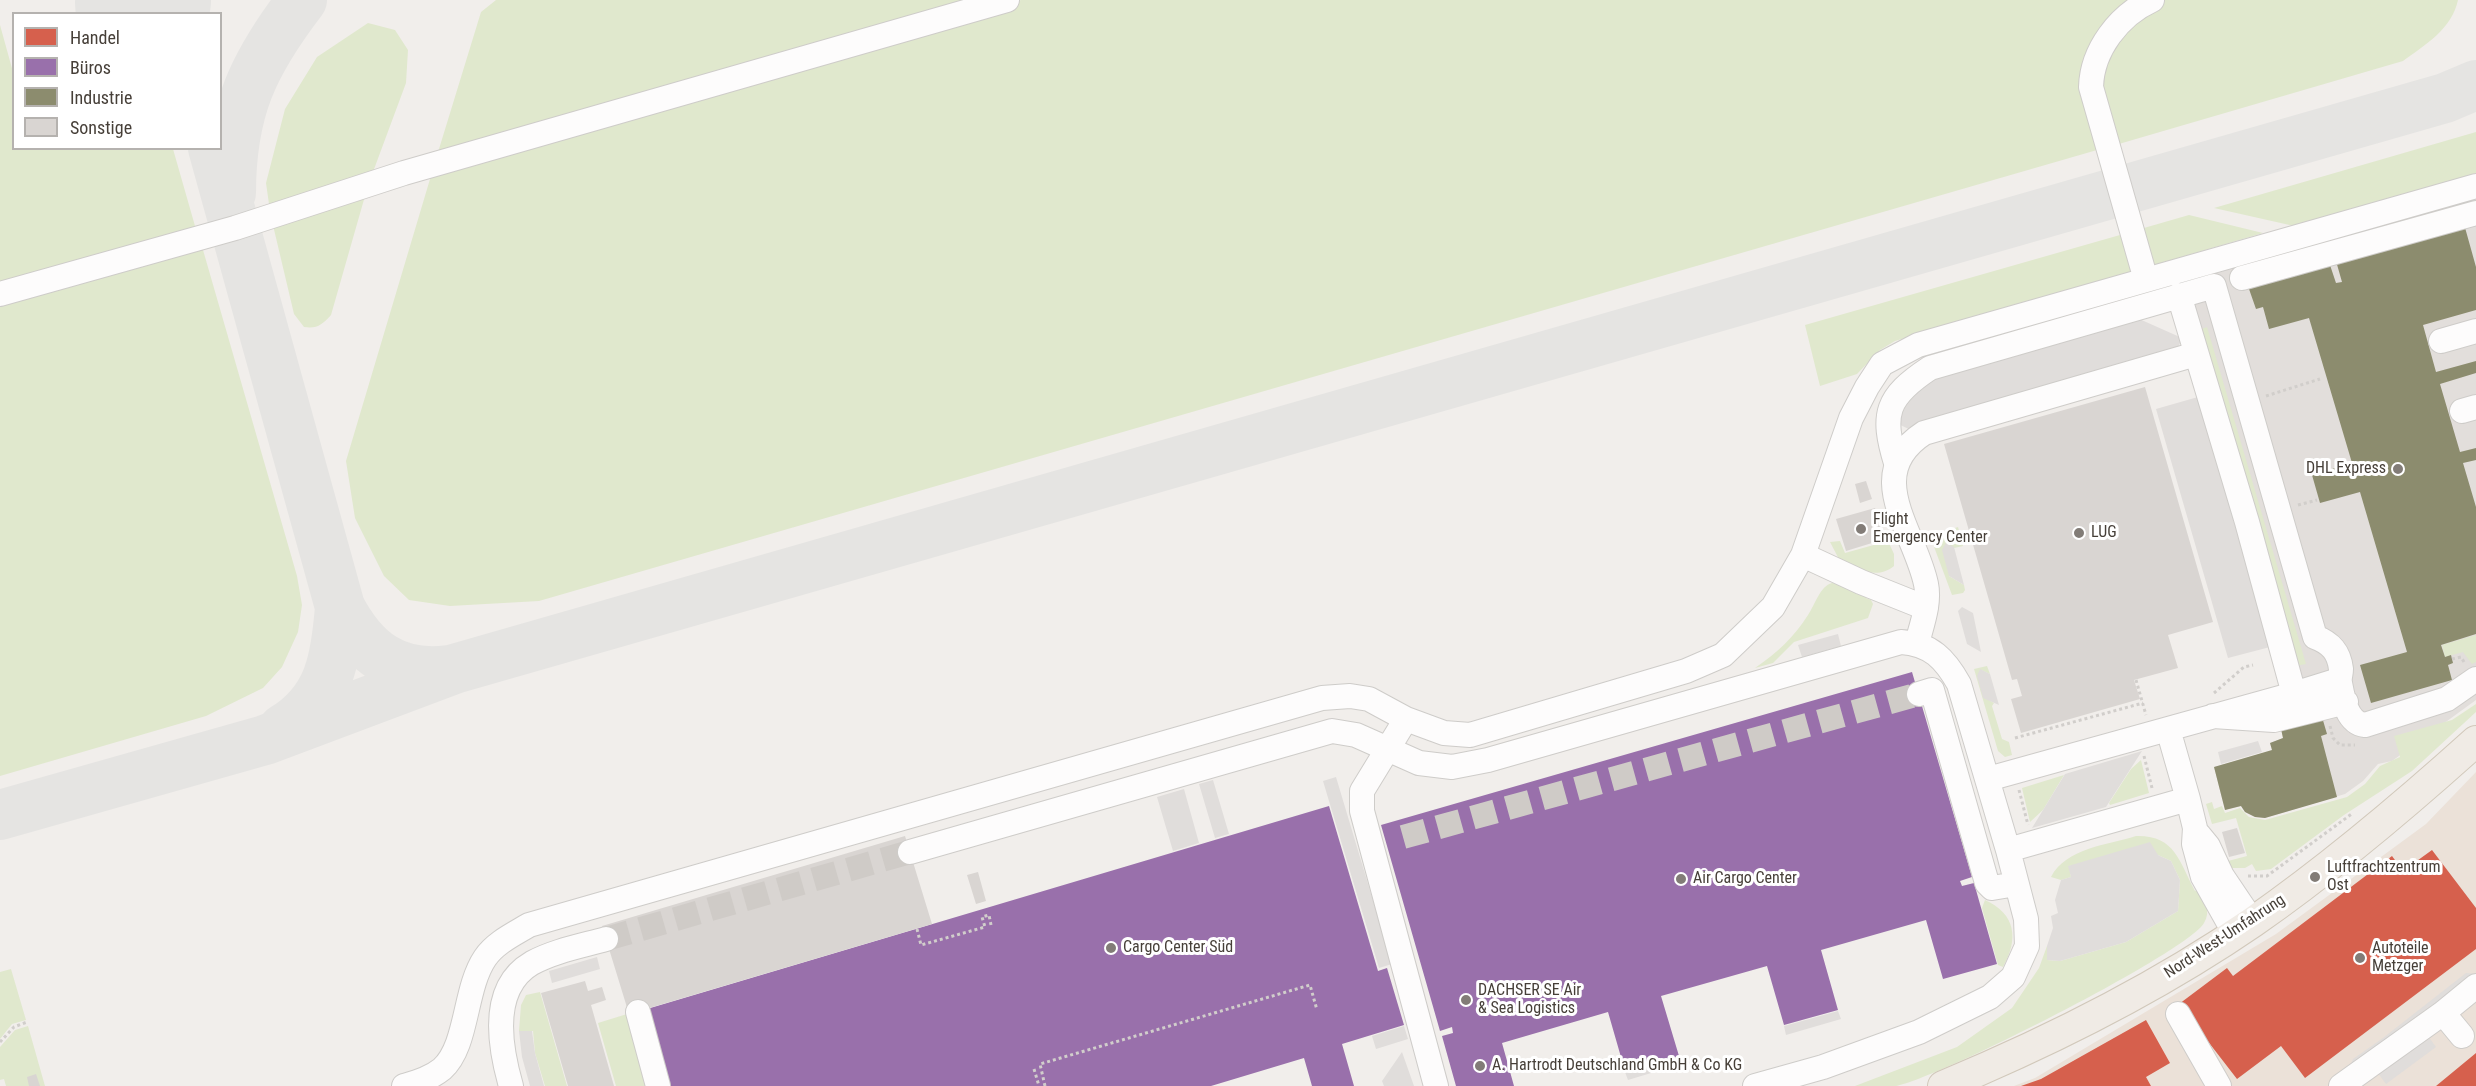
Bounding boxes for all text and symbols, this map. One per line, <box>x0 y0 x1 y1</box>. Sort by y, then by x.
legend <box>12 12 222 150</box>
text: Handel <box>70 27 120 48</box>
text: Büros <box>70 57 111 78</box>
text: Industrie <box>70 87 132 108</box>
text: Sonstige <box>70 117 132 138</box>
place label: DHL Express <box>2306 459 2386 479</box>
marker: DHL Express <box>2391 462 2405 476</box>
place label: Flight Emergency Center <box>1873 510 1988 548</box>
marker: Flight Emergency Center <box>1854 522 1868 536</box>
place label: LUG <box>2091 523 2117 543</box>
marker: LUG <box>2072 526 2086 540</box>
place label: Luftfrachtzentrum Ost <box>2327 858 2440 896</box>
place label: Air Cargo Center <box>1693 869 1797 889</box>
marker: Luftfrachtzentrum Ost <box>2308 870 2322 884</box>
marker: Air Cargo Center <box>1674 872 1688 886</box>
street label: Nord-West-Umfahrung <box>2161 891 2289 983</box>
place label: Cargo Center Süd <box>1123 938 1233 958</box>
place label: Autoteile Metzger <box>2372 939 2429 977</box>
marker: Cargo Center Süd <box>1104 941 1118 955</box>
marker: Autoteile Metzger <box>2353 951 2367 965</box>
place label: DACHSER SE Air & Sea Logistics <box>1478 981 1581 1019</box>
marker: DACHSER SE Air & Sea Logistics <box>1459 993 1473 1007</box>
place label: A. Hartrodt Deutschland GmbH & Co KG <box>1492 1056 1742 1076</box>
marker: A. Hartrodt Deutschland GmbH & Co KG <box>1473 1059 1487 1073</box>

